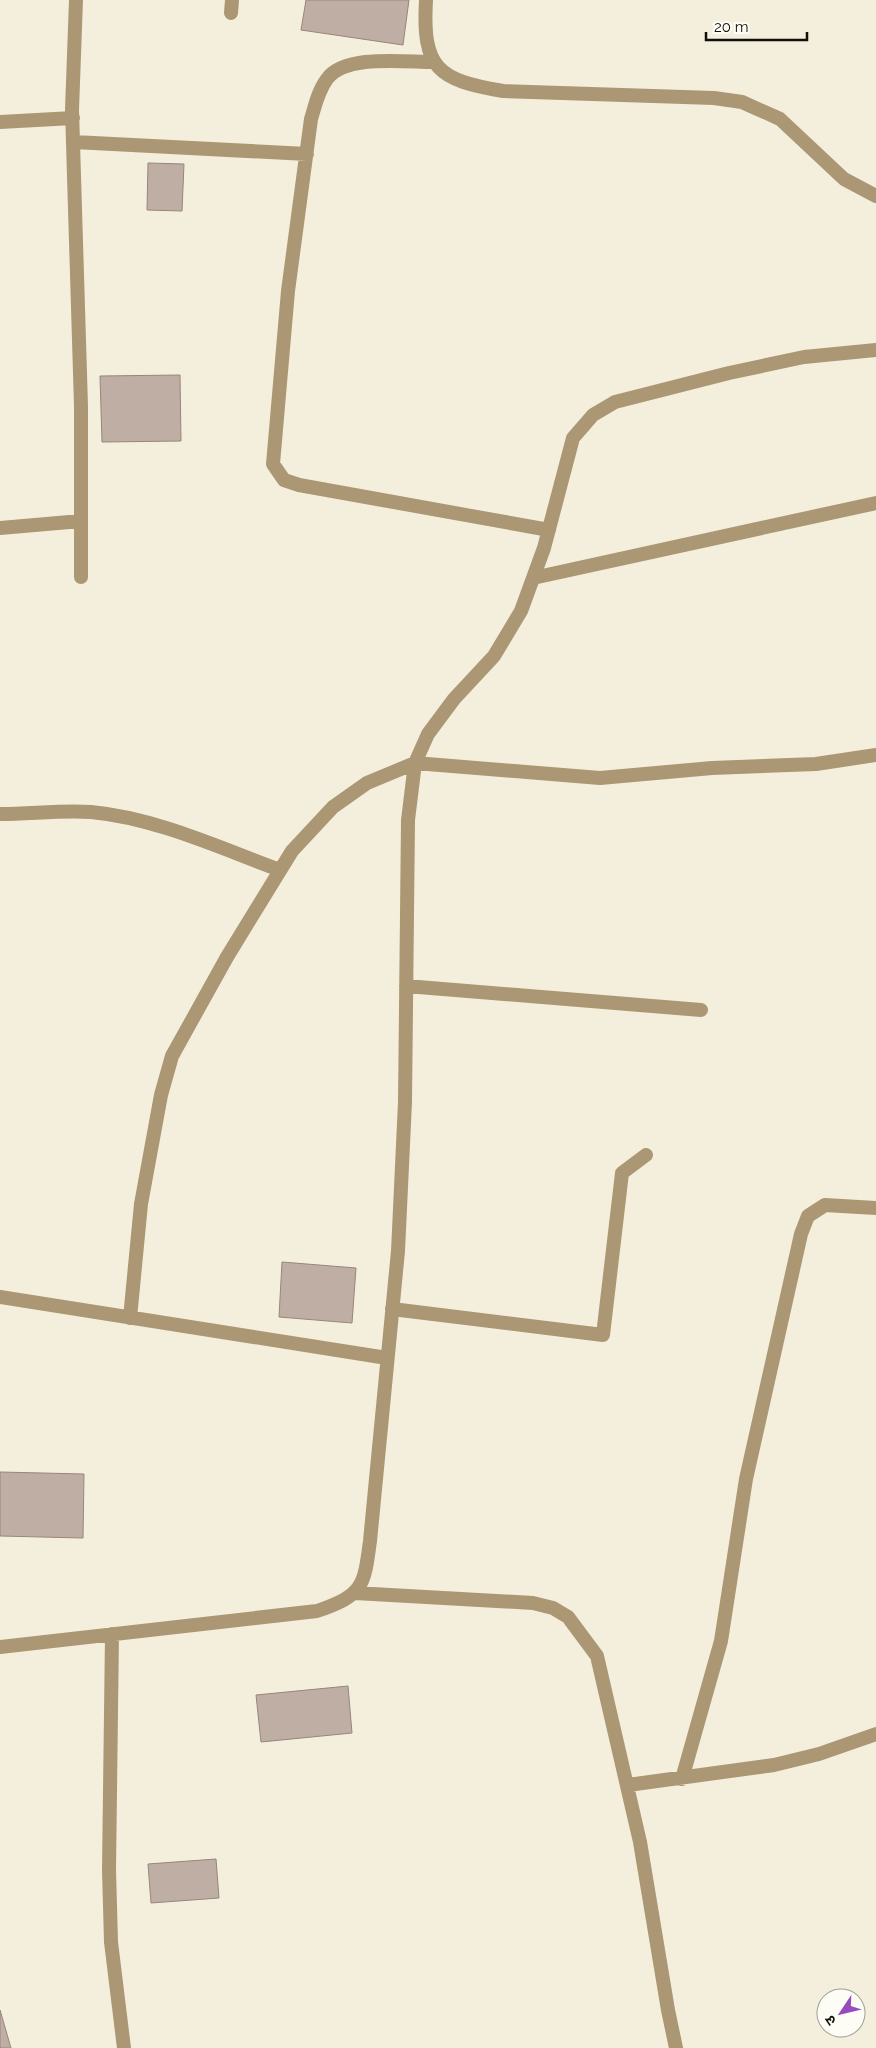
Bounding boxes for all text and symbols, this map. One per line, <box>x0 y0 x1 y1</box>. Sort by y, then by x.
scale bar <box>706 10 807 42</box>
text: 20 m <box>714 18 749 36</box>
north arrow <box>816 1988 866 2038</box>
text: उ <box>821 2012 839 2028</box>

